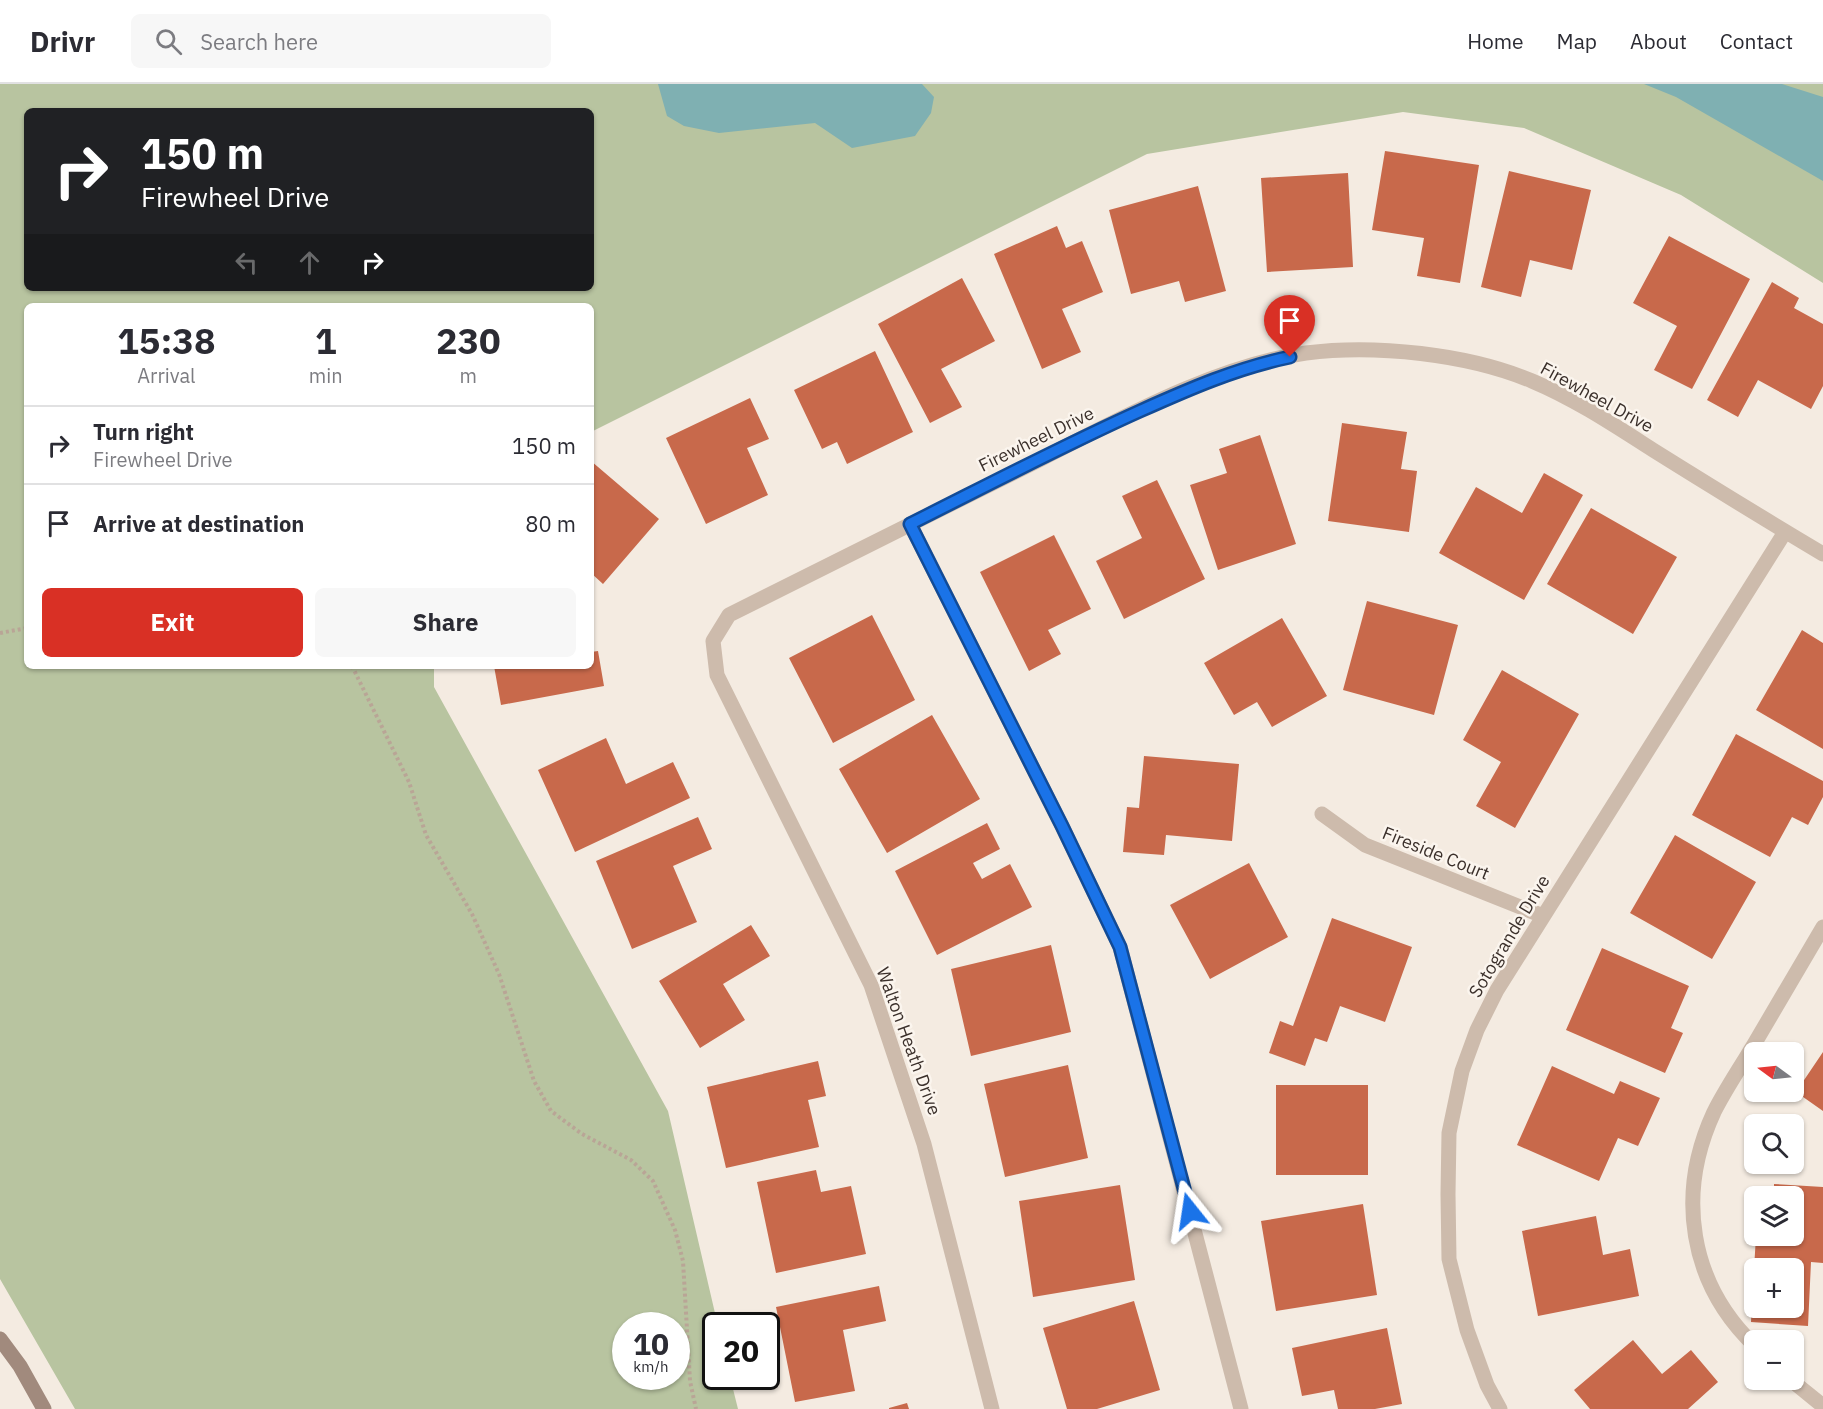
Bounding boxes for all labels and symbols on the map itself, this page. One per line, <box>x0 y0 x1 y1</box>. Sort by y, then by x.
pin <box>1264 295 1315 357</box>
street label: Firewheel Drive <box>1536 356 1658 438</box>
street label: Firewheel Drive <box>975 401 1098 477</box>
street label: Fireside Court <box>1379 821 1493 885</box>
street label: Sotogrande Drive <box>1463 870 1555 1002</box>
street label: Walton Heath Drive <box>872 964 946 1118</box>
north arrow <box>1744 1042 1804 1102</box>
position arrow <box>1158 1179 1222 1243</box>
speed limit sign: 20 <box>702 1312 780 1390</box>

